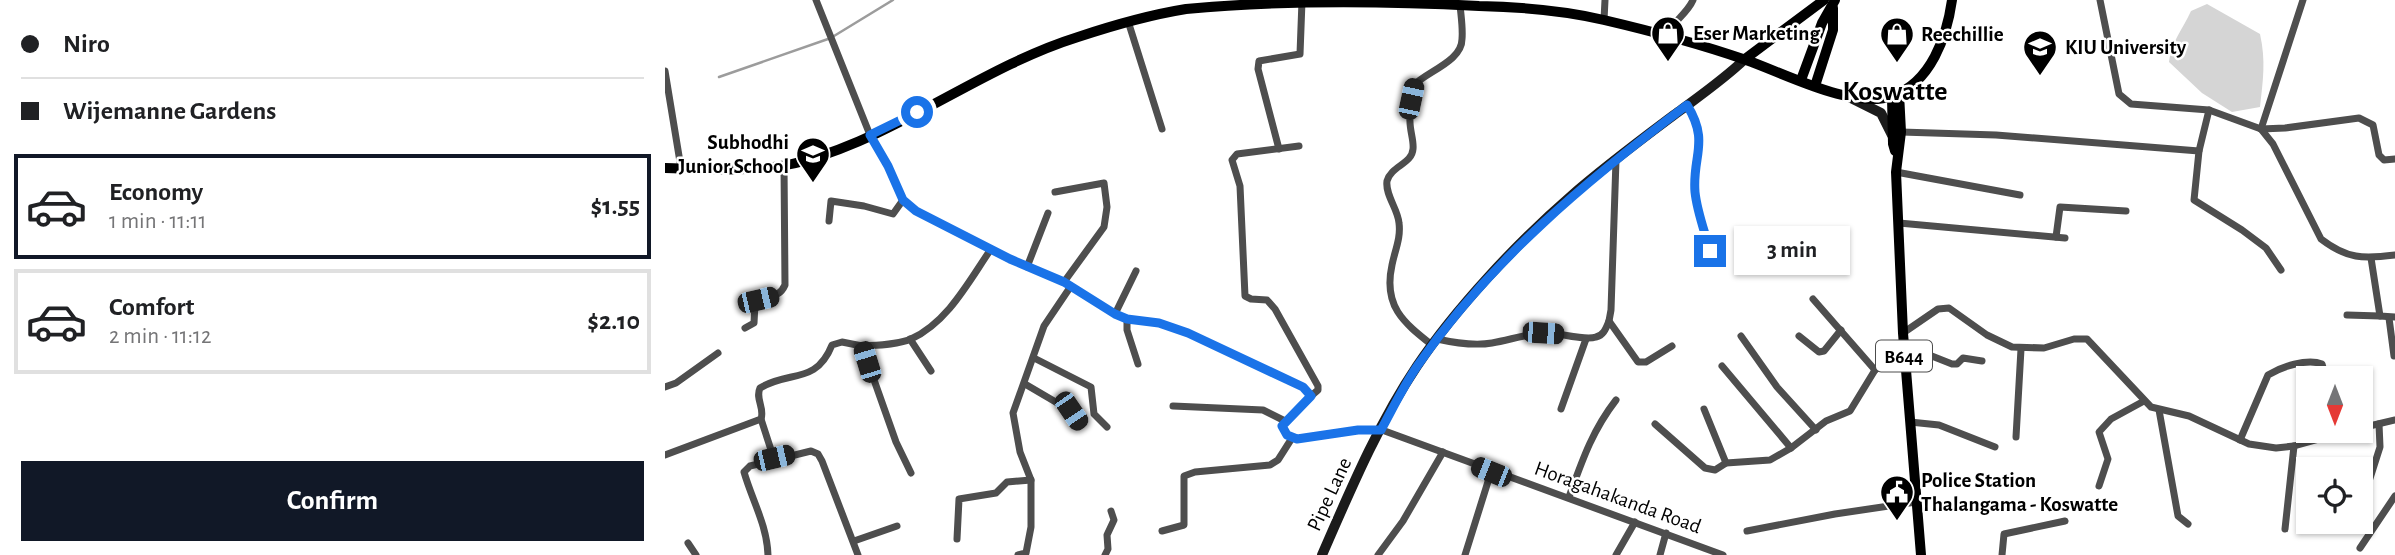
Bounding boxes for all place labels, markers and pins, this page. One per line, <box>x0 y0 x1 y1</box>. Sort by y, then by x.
shop icon: Eser Marketing <box>1649 14 1687 63</box>
shop icon: Reechillie <box>1878 15 1916 64</box>
place label: Eser Marketing <box>1693 23 1820 44</box>
place label: Reechillie <box>1921 24 2004 45</box>
school or university icon: KIU University <box>2021 28 2059 77</box>
place label: KIU University <box>2065 37 2187 58</box>
place label: Subhodhi Junior School <box>678 132 789 177</box>
school or university icon: Subhodhi Junior School <box>794 135 832 184</box>
place label: Police Station Thalangama - Koswatte <box>1921 470 2118 515</box>
public building icon: Police Station Thalangama - Koswatte <box>1878 473 1916 522</box>

